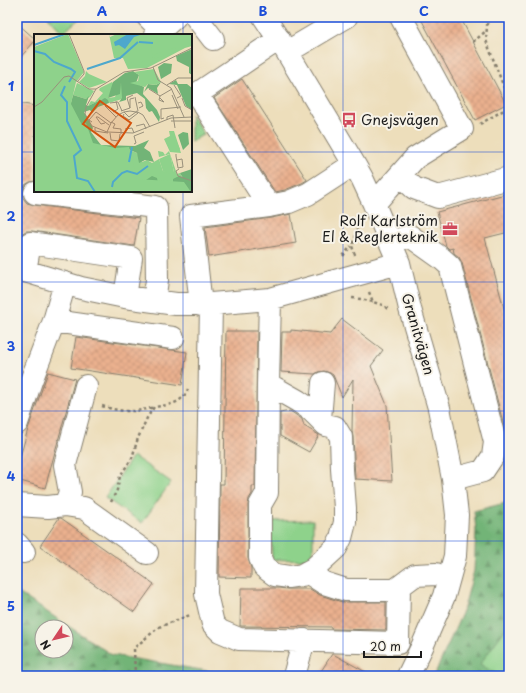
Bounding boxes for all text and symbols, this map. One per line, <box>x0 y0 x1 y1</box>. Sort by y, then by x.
text: A <box>97 1 107 20</box>
text: B <box>259 1 268 20</box>
text: C <box>419 1 429 20</box>
inset map <box>34 34 192 192</box>
text: 1 <box>8 76 14 95</box>
place label: Gnejsvägen <box>361 109 439 130</box>
bus stop icon: Gnejsvägen <box>340 111 358 129</box>
text: 2 <box>6 206 16 225</box>
place label: Rolf Karlström El & Reglerteknik <box>322 210 438 247</box>
office icon: Rolf Karlström El & Reglerteknik <box>441 220 459 238</box>
street label: Granitvägen <box>397 291 440 377</box>
text: 3 <box>7 336 16 355</box>
text: 4 <box>7 466 16 485</box>
text: 5 <box>7 596 15 615</box>
north arrow <box>34 619 74 659</box>
scale bar <box>364 633 421 659</box>
text: N <box>36 636 55 653</box>
text: 20 m <box>370 637 401 655</box>

